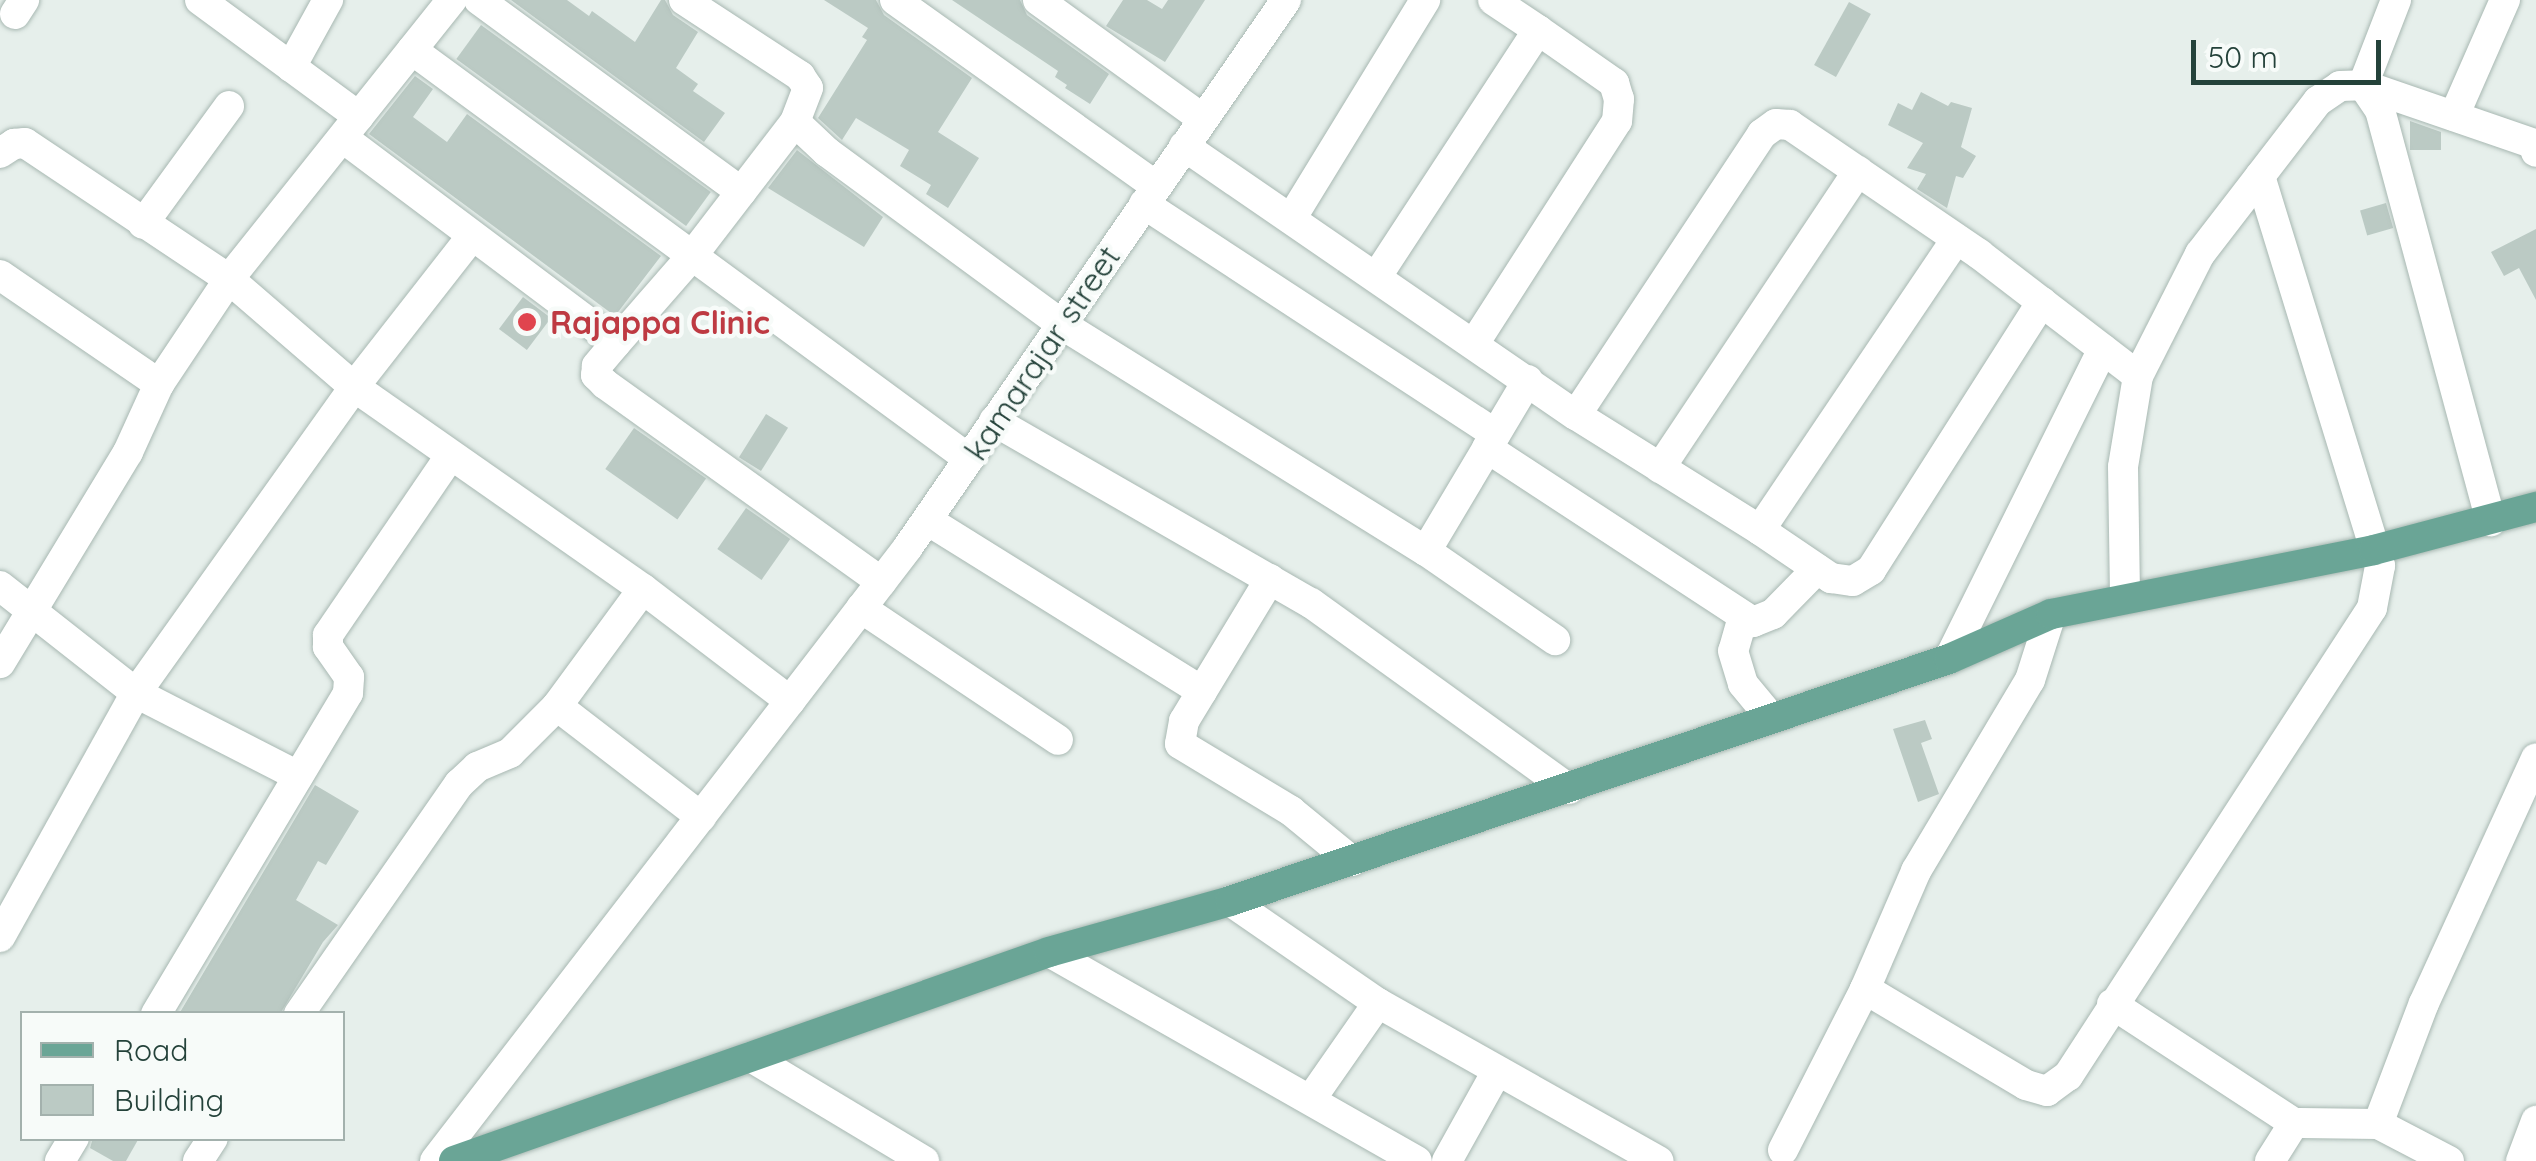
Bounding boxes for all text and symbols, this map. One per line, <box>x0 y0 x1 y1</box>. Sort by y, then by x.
scale bar <box>2196 20 2386 82</box>
text: 50 m <box>2208 38 2278 76</box>
street label: kamarajar street <box>956 239 1128 467</box>
place label: Rajappa Clinic <box>550 303 770 341</box>
marker: Rajappa Clinic <box>514 309 540 335</box>
legend <box>20 1011 345 1141</box>
text: Road <box>114 1031 188 1069</box>
text: Building <box>114 1081 224 1119</box>

